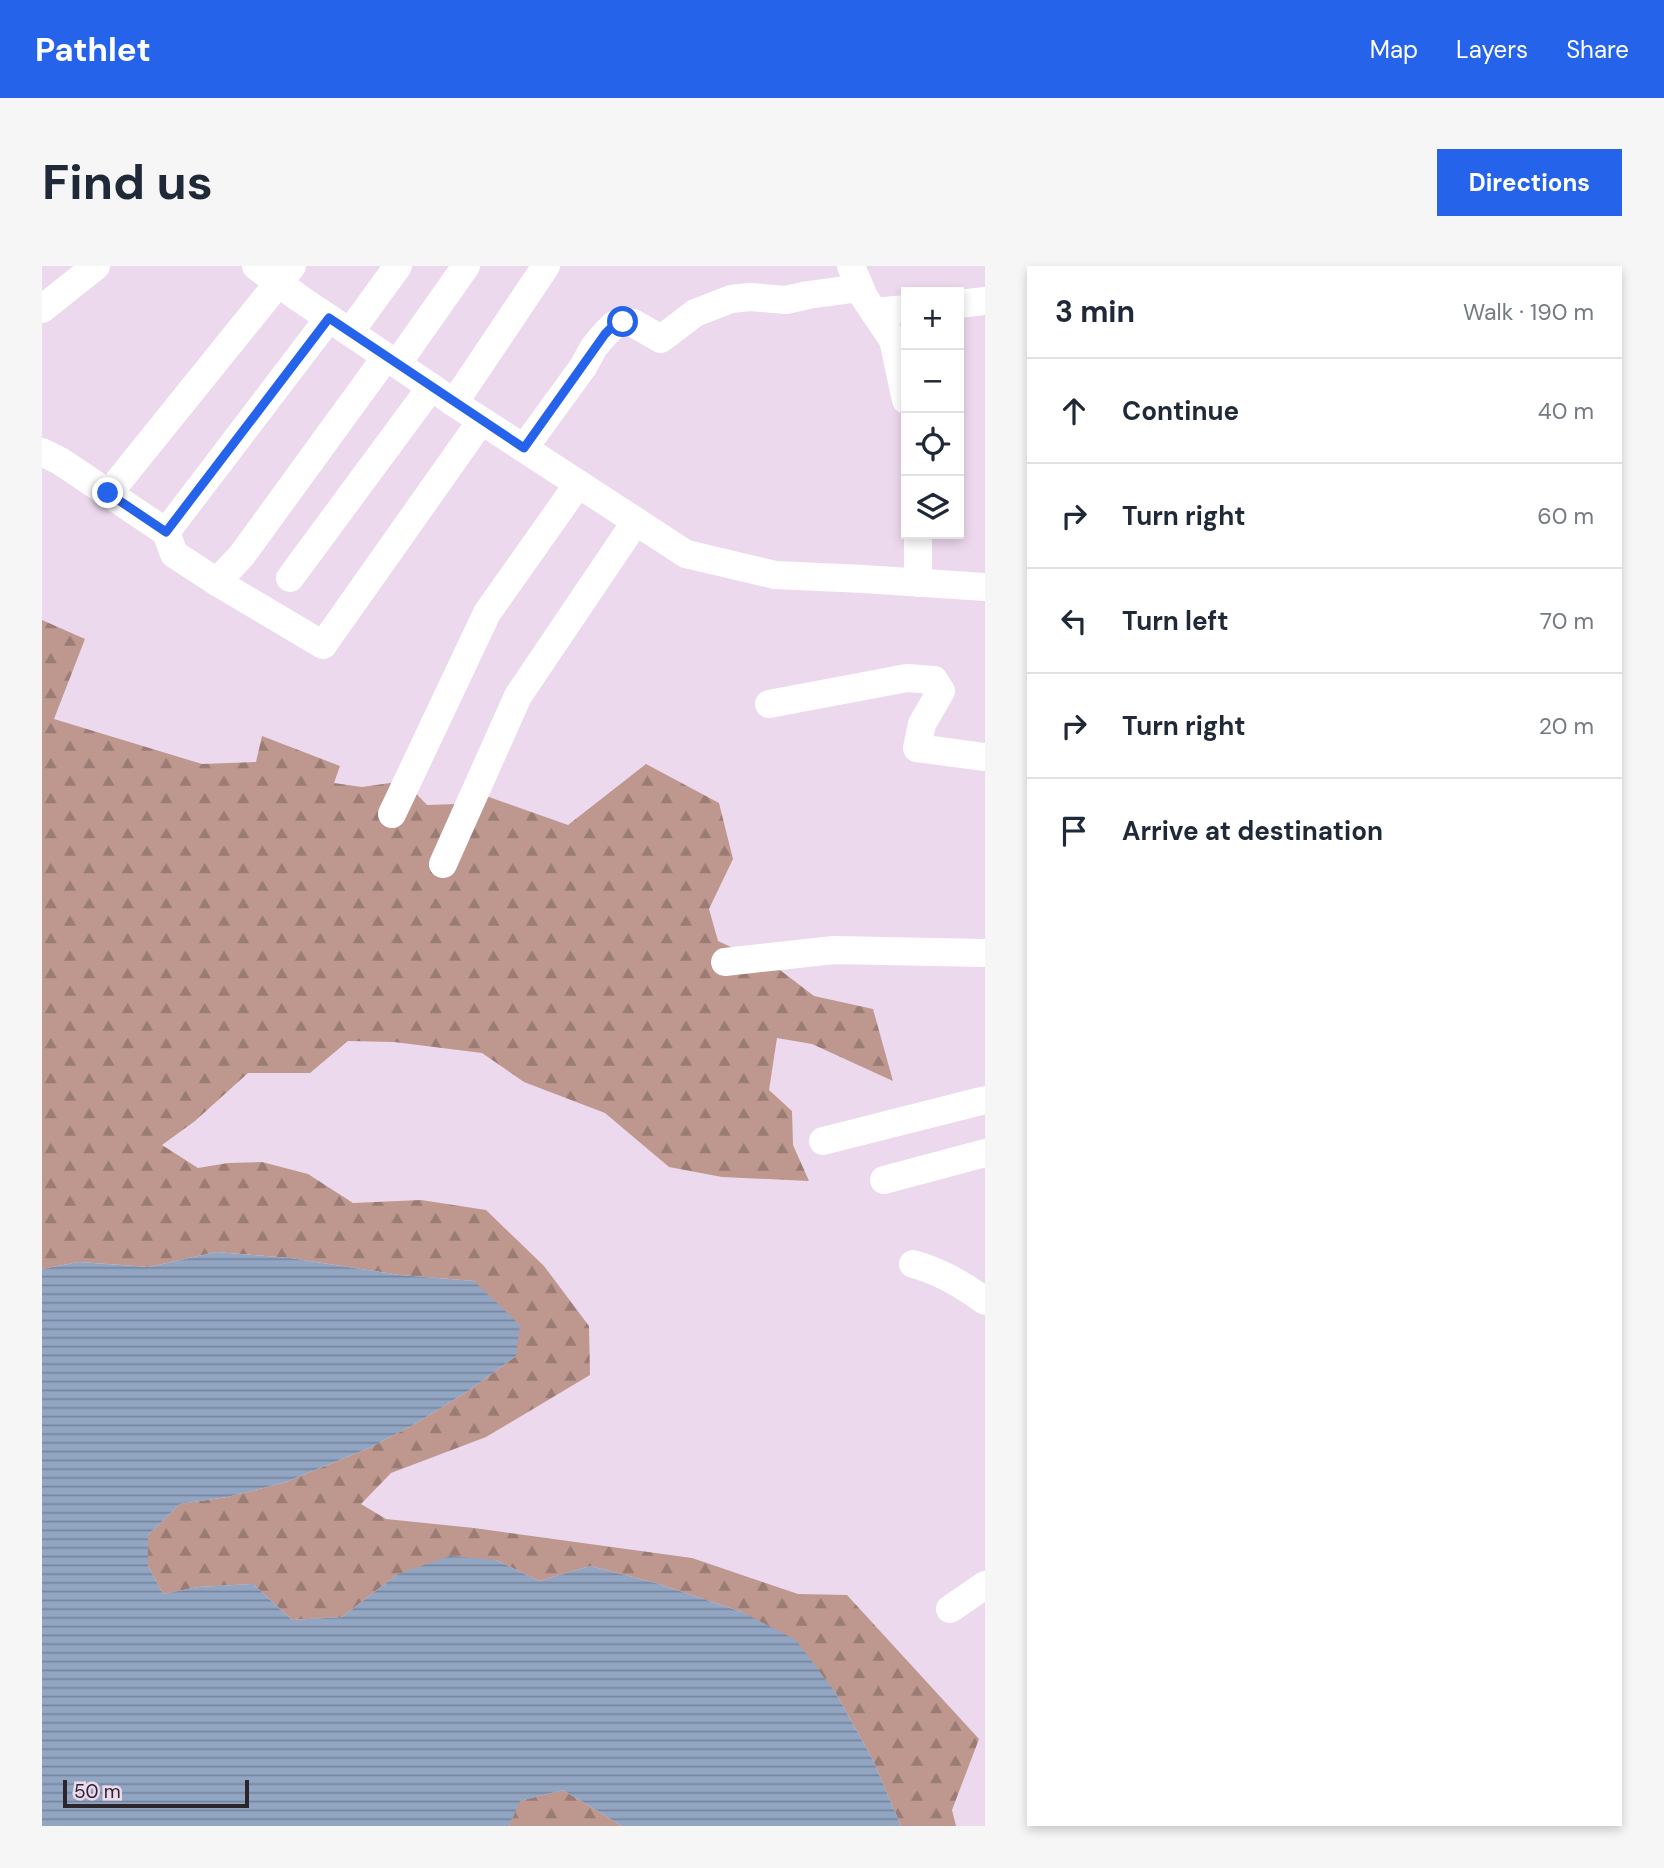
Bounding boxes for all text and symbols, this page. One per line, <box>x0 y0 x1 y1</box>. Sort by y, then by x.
text: Pathlet <box>35 28 151 71</box>
text: Map <box>1370 34 1418 65</box>
text: Layers <box>1456 34 1528 65</box>
text: Share <box>1566 34 1629 65</box>
button: Directions <box>1437 149 1622 216</box>
text: Find us <box>42 150 213 214</box>
map controls <box>901 287 964 539</box>
button: + <box>901 287 964 350</box>
text: 3 min <box>1055 292 1135 331</box>
text: Walk · 190 m <box>1463 297 1594 327</box>
route start <box>607 306 638 337</box>
button: − <box>901 350 964 413</box>
icon: ahead <box>1055 392 1093 430</box>
text: Continue <box>1122 394 1239 428</box>
text: 40 m <box>1538 396 1594 426</box>
button: locate <box>901 413 964 476</box>
button: layers <box>901 476 964 539</box>
route end <box>92 477 123 508</box>
icon: right <box>1055 497 1093 535</box>
text: Turn right <box>1122 499 1246 533</box>
text: 60 m <box>1537 501 1594 531</box>
icon: left <box>1055 602 1093 640</box>
text: Turn left <box>1122 604 1229 638</box>
text: 70 m <box>1540 606 1594 636</box>
icon: right <box>1055 707 1093 745</box>
text: Turn right <box>1122 709 1246 743</box>
text: 20 m <box>1539 711 1594 741</box>
icon: arrive <box>1055 812 1093 850</box>
text: Arrive at destination <box>1122 814 1383 848</box>
scale bar <box>63 1777 248 1809</box>
text: 50 m <box>74 1779 121 1804</box>

